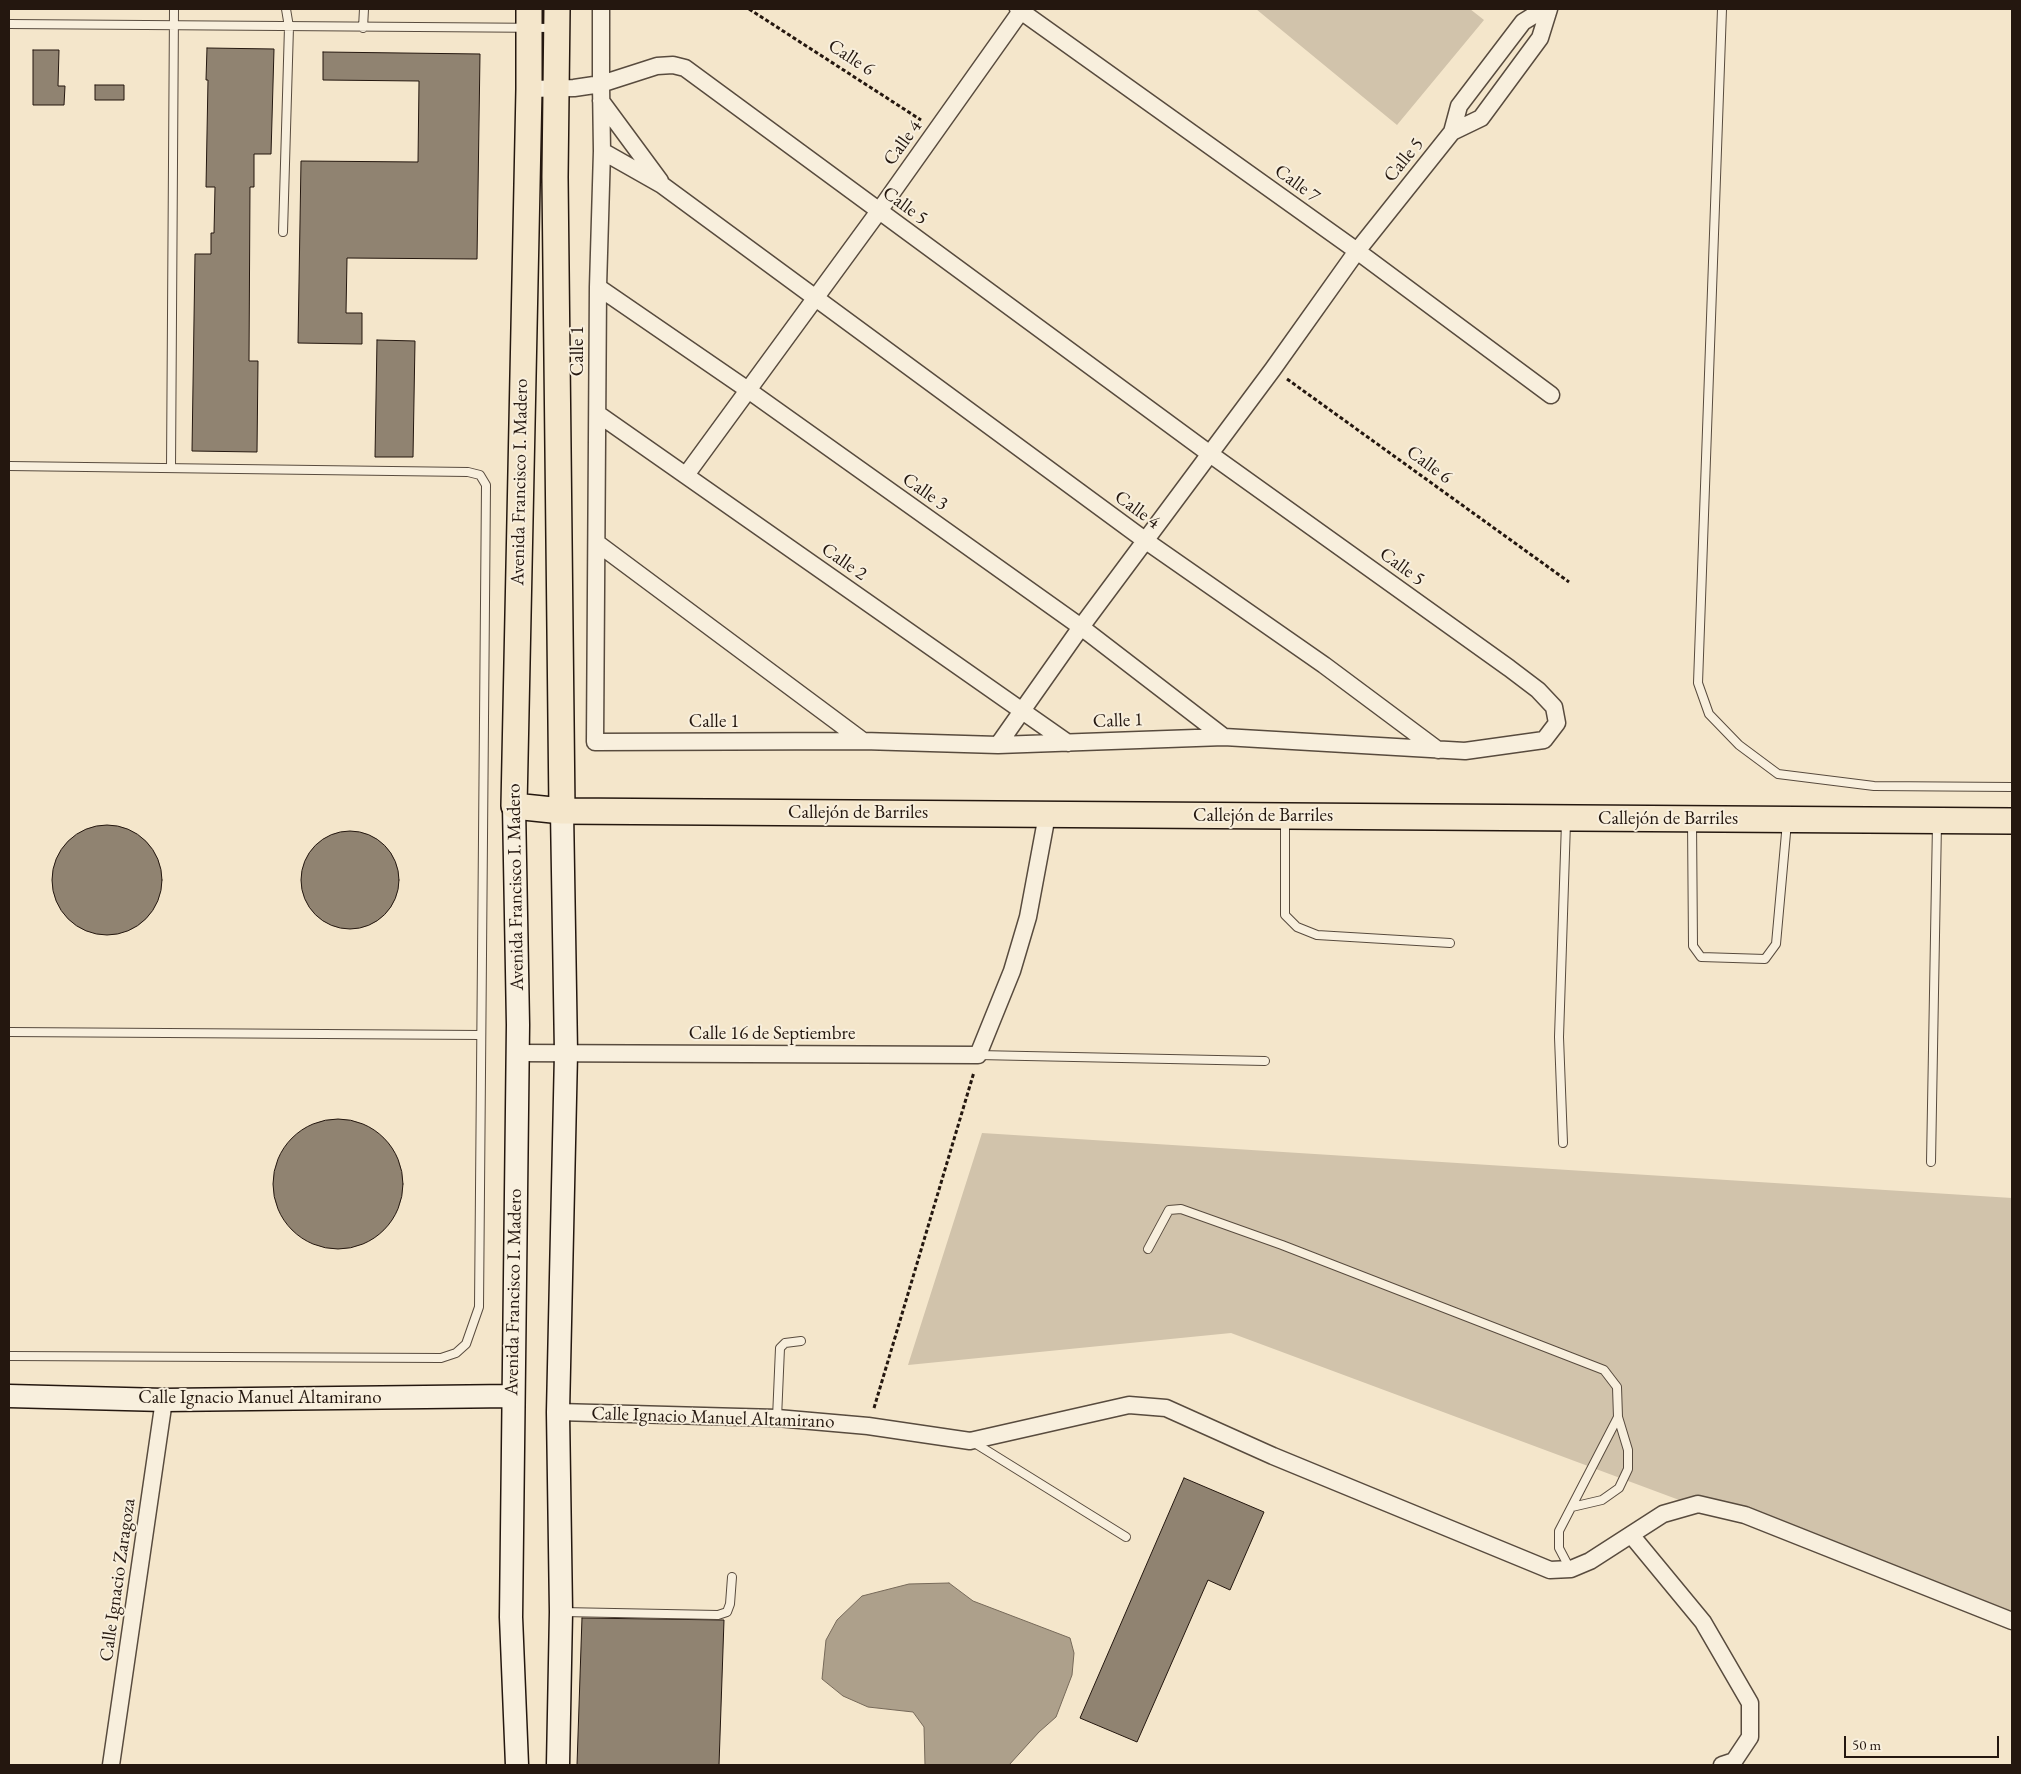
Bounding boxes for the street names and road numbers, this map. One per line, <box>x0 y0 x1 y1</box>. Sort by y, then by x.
street label: Calle 6 <box>824 35 878 81</box>
street label: Calle 4 <box>879 116 927 170</box>
street label: Calle 5 <box>1379 133 1429 187</box>
street label: Calle 7 <box>1270 160 1324 208</box>
street label: Calle 5 <box>878 182 932 230</box>
street label: Calle 1 <box>567 326 589 376</box>
street label: Avenida Francisco I. Madero <box>507 378 533 586</box>
street label: Calle 6 <box>1402 441 1456 489</box>
street label: Calle 3 <box>898 468 952 516</box>
street label: Calle 4 <box>1110 486 1164 534</box>
street label: Calle 2 <box>817 538 871 586</box>
street label: Calle 5 <box>1375 543 1429 591</box>
street label: Calle 1 <box>1092 709 1144 733</box>
street label: Calle 1 <box>689 711 739 733</box>
street label: Avenida Francisco I. Madero <box>503 783 529 991</box>
street label: Callejón de Barriles <box>788 802 928 824</box>
street label: Callejón de Barriles <box>1193 805 1333 827</box>
street label: Callejón de Barriles <box>1598 808 1738 830</box>
street label: Calle 16 de Septiembre <box>689 1023 855 1045</box>
street label: Avenida Francisco I. Madero <box>501 1188 527 1396</box>
street label: Calle Ignacio Manuel Altamirano <box>138 1387 382 1409</box>
street label: Calle Ignacio Manuel Altamirano <box>591 1402 835 1434</box>
street label: Calle Ignacio Zaragoza <box>95 1497 141 1663</box>

